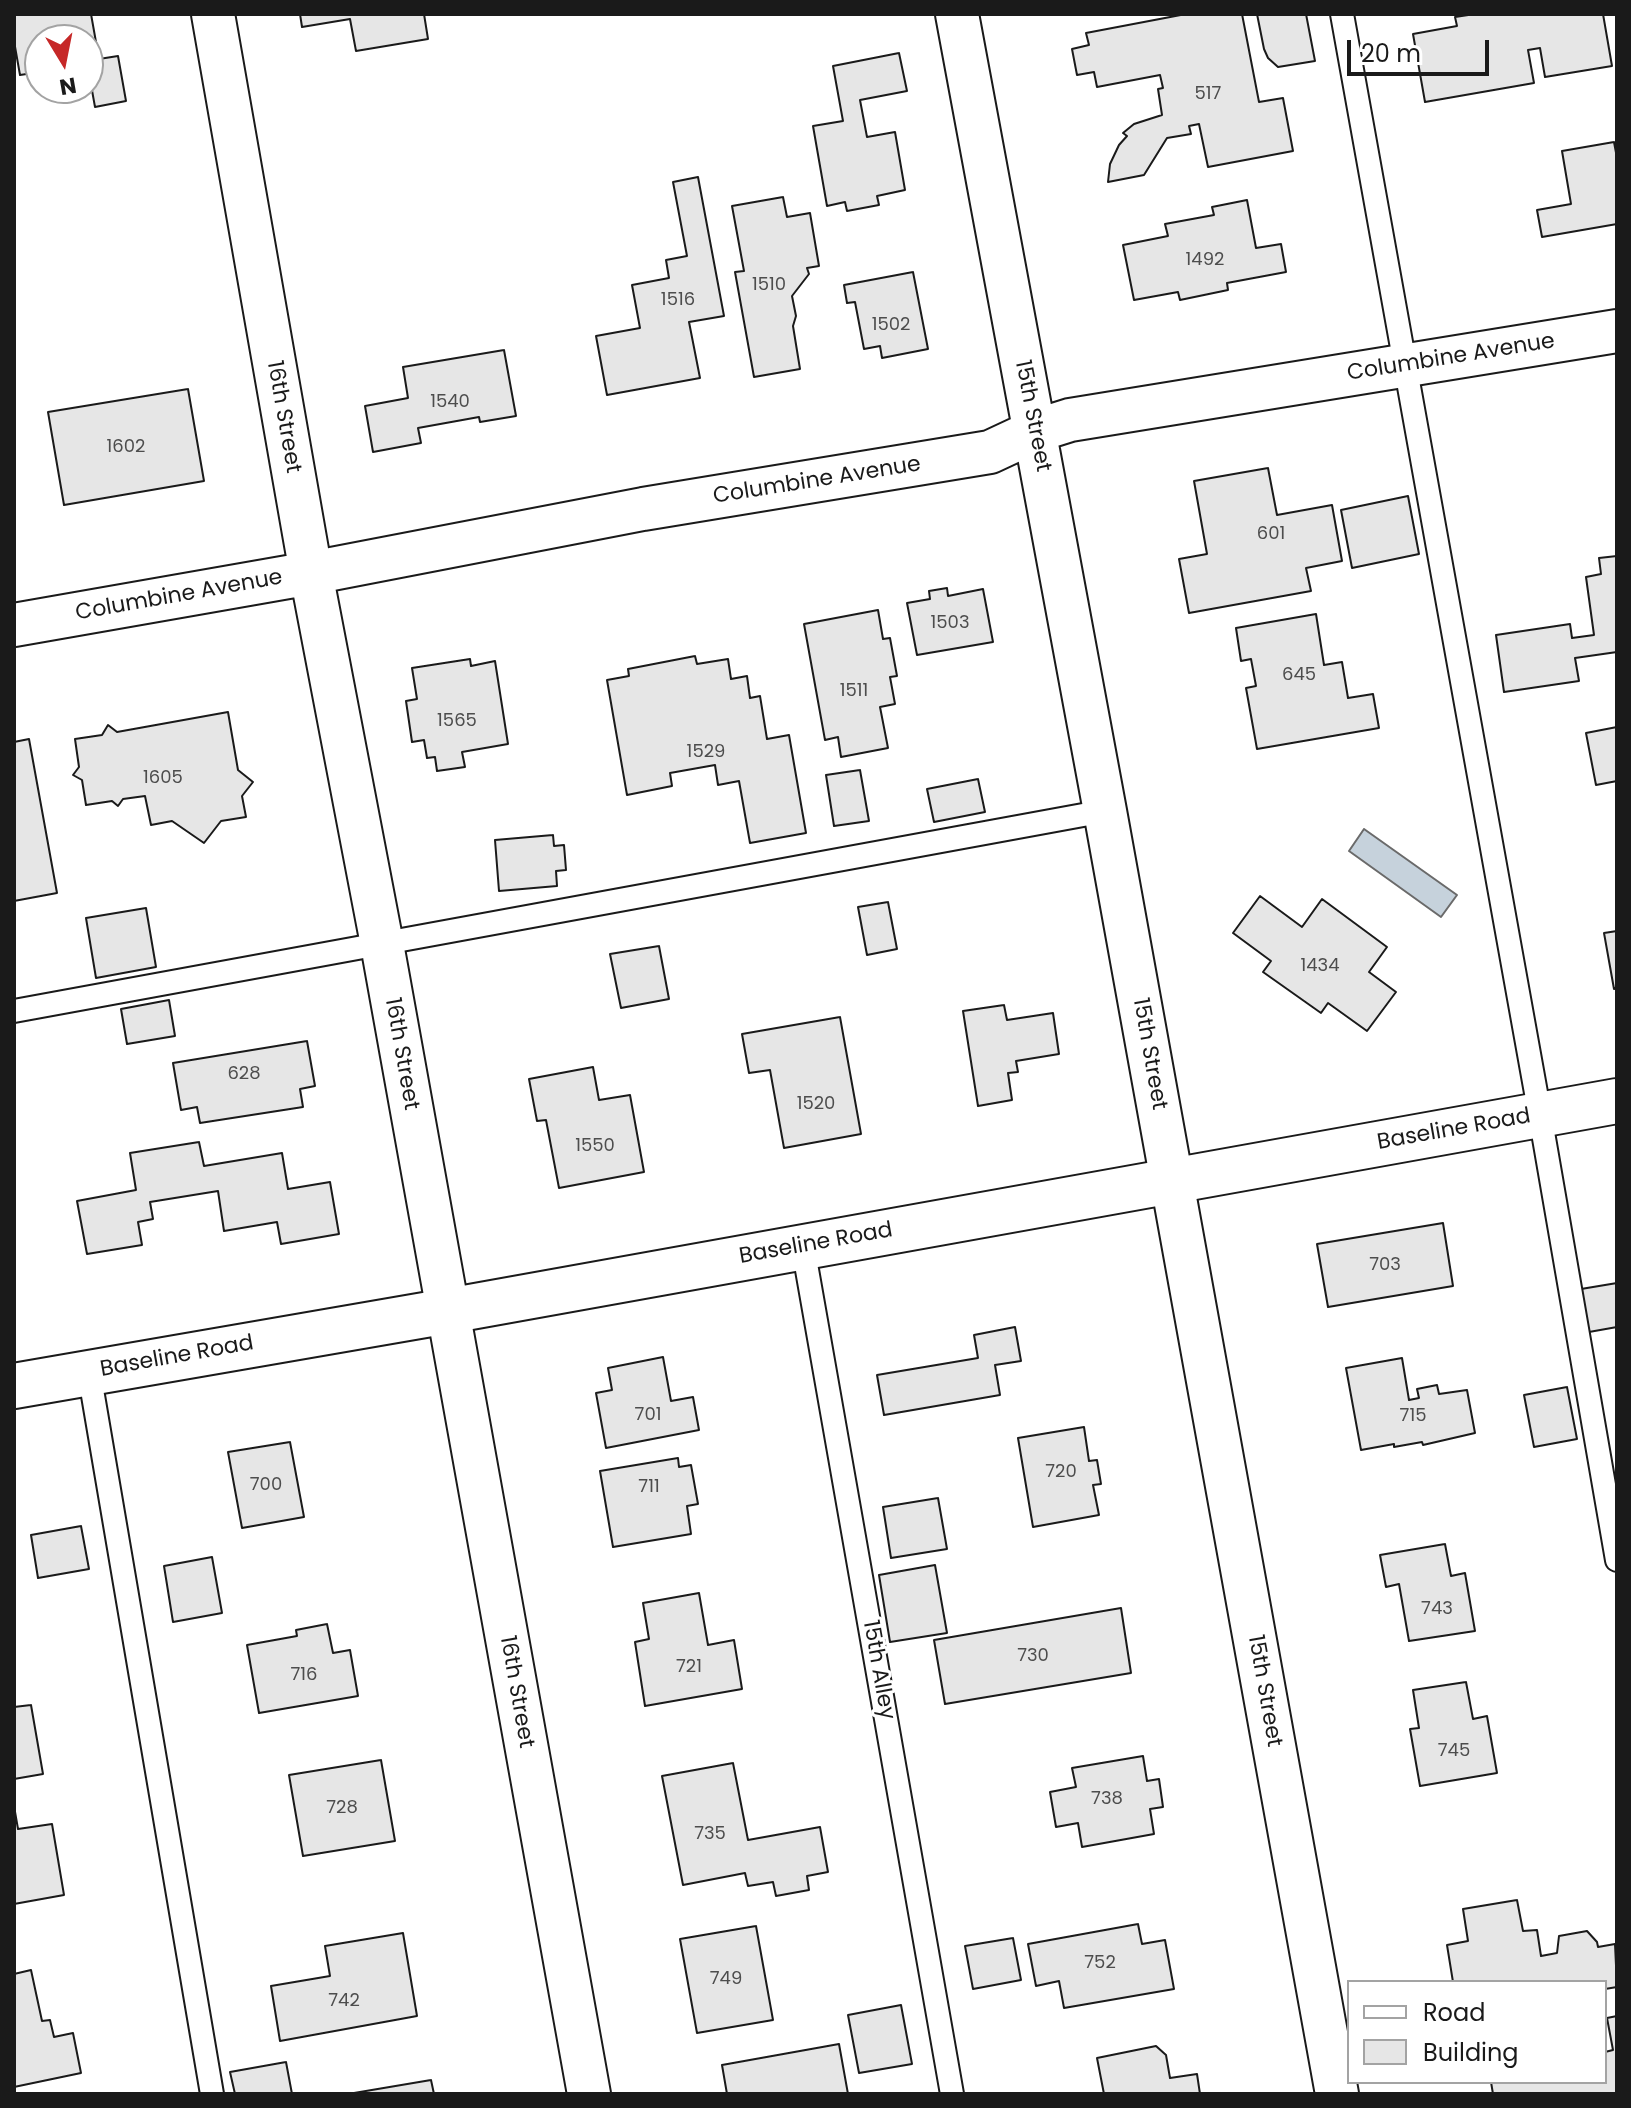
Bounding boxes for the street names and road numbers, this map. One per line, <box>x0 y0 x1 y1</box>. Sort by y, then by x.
street label: Columbine Avenue <box>1345 329 1557 387</box>
street label: 15th Street <box>1008 358 1056 474</box>
street label: 16th Street <box>260 359 306 475</box>
street label: Columbine Avenue <box>711 452 923 510</box>
street label: Columbine Avenue <box>73 565 285 627</box>
street label: 16th Street <box>378 996 424 1112</box>
street label: 15th Street <box>1126 996 1172 1112</box>
street label: Baseline Road <box>1375 1104 1533 1156</box>
street label: Baseline Road <box>737 1218 895 1270</box>
street label: Baseline Road <box>98 1331 256 1383</box>
street label: 15th Alley <box>856 1618 900 1722</box>
street label: 15th Street <box>1241 1633 1287 1749</box>
street label: 16th Street <box>493 1634 539 1750</box>

